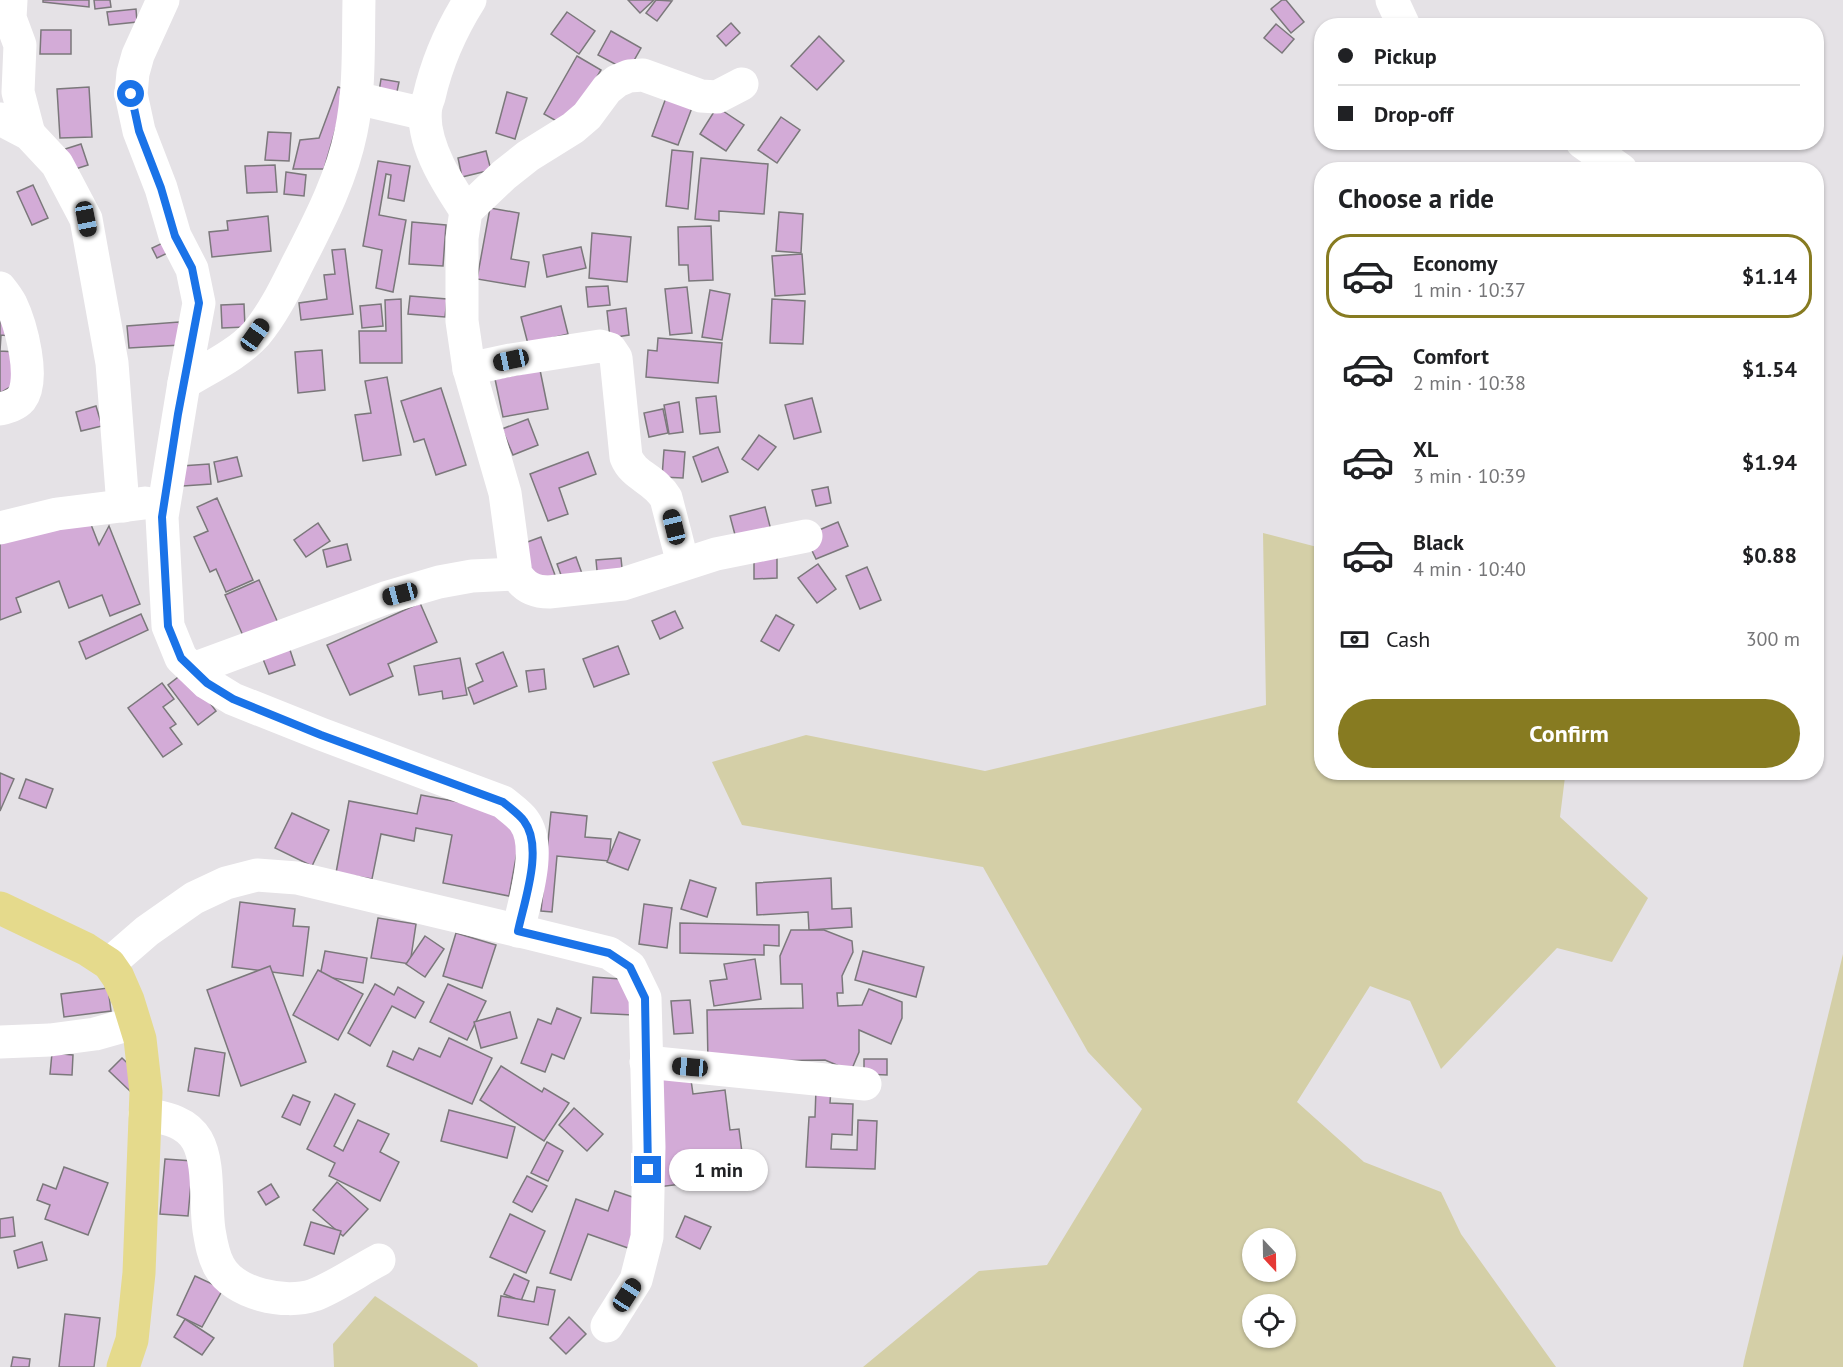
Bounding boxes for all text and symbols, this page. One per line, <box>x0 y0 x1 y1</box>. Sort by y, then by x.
text: Pickup <box>1374 42 1437 70</box>
route start <box>117 80 144 107</box>
text: Drop-off <box>1374 100 1453 128</box>
text: Choose a ride <box>1338 181 1494 215</box>
car <box>74 200 98 238</box>
icon: car <box>1341 249 1395 303</box>
text: Economy <box>1413 249 1497 277</box>
text: $1.14 <box>1742 262 1797 290</box>
text: 1 min · 10:37 <box>1413 277 1526 303</box>
car <box>237 315 273 355</box>
icon: car <box>1341 342 1395 396</box>
text: Comfort <box>1413 342 1489 370</box>
car <box>492 347 530 373</box>
text: $1.54 <box>1742 355 1797 383</box>
text: 2 min · 10:38 <box>1413 370 1526 396</box>
icon: car <box>1341 435 1395 489</box>
text: XL <box>1413 435 1438 463</box>
text: $1.94 <box>1742 448 1797 476</box>
text: 3 min · 10:39 <box>1413 463 1526 489</box>
car <box>661 507 687 547</box>
icon: car <box>1341 528 1395 582</box>
text: Black <box>1413 528 1464 556</box>
text: $0.88 <box>1742 541 1797 569</box>
text: 4 min · 10:40 <box>1413 556 1526 582</box>
car <box>380 581 420 607</box>
icon: cash <box>1338 623 1371 656</box>
text: Cash <box>1386 625 1430 653</box>
text: 300 m <box>1746 626 1800 652</box>
button: Confirm <box>1338 699 1800 768</box>
car <box>671 1056 709 1078</box>
callout: 1 min <box>669 1149 768 1191</box>
route end <box>634 1156 661 1183</box>
text: 1 min <box>694 1157 743 1183</box>
north arrow <box>1242 1228 1296 1282</box>
map controls <box>1242 1228 1296 1348</box>
car <box>610 1275 644 1315</box>
button: locate <box>1242 1294 1296 1348</box>

